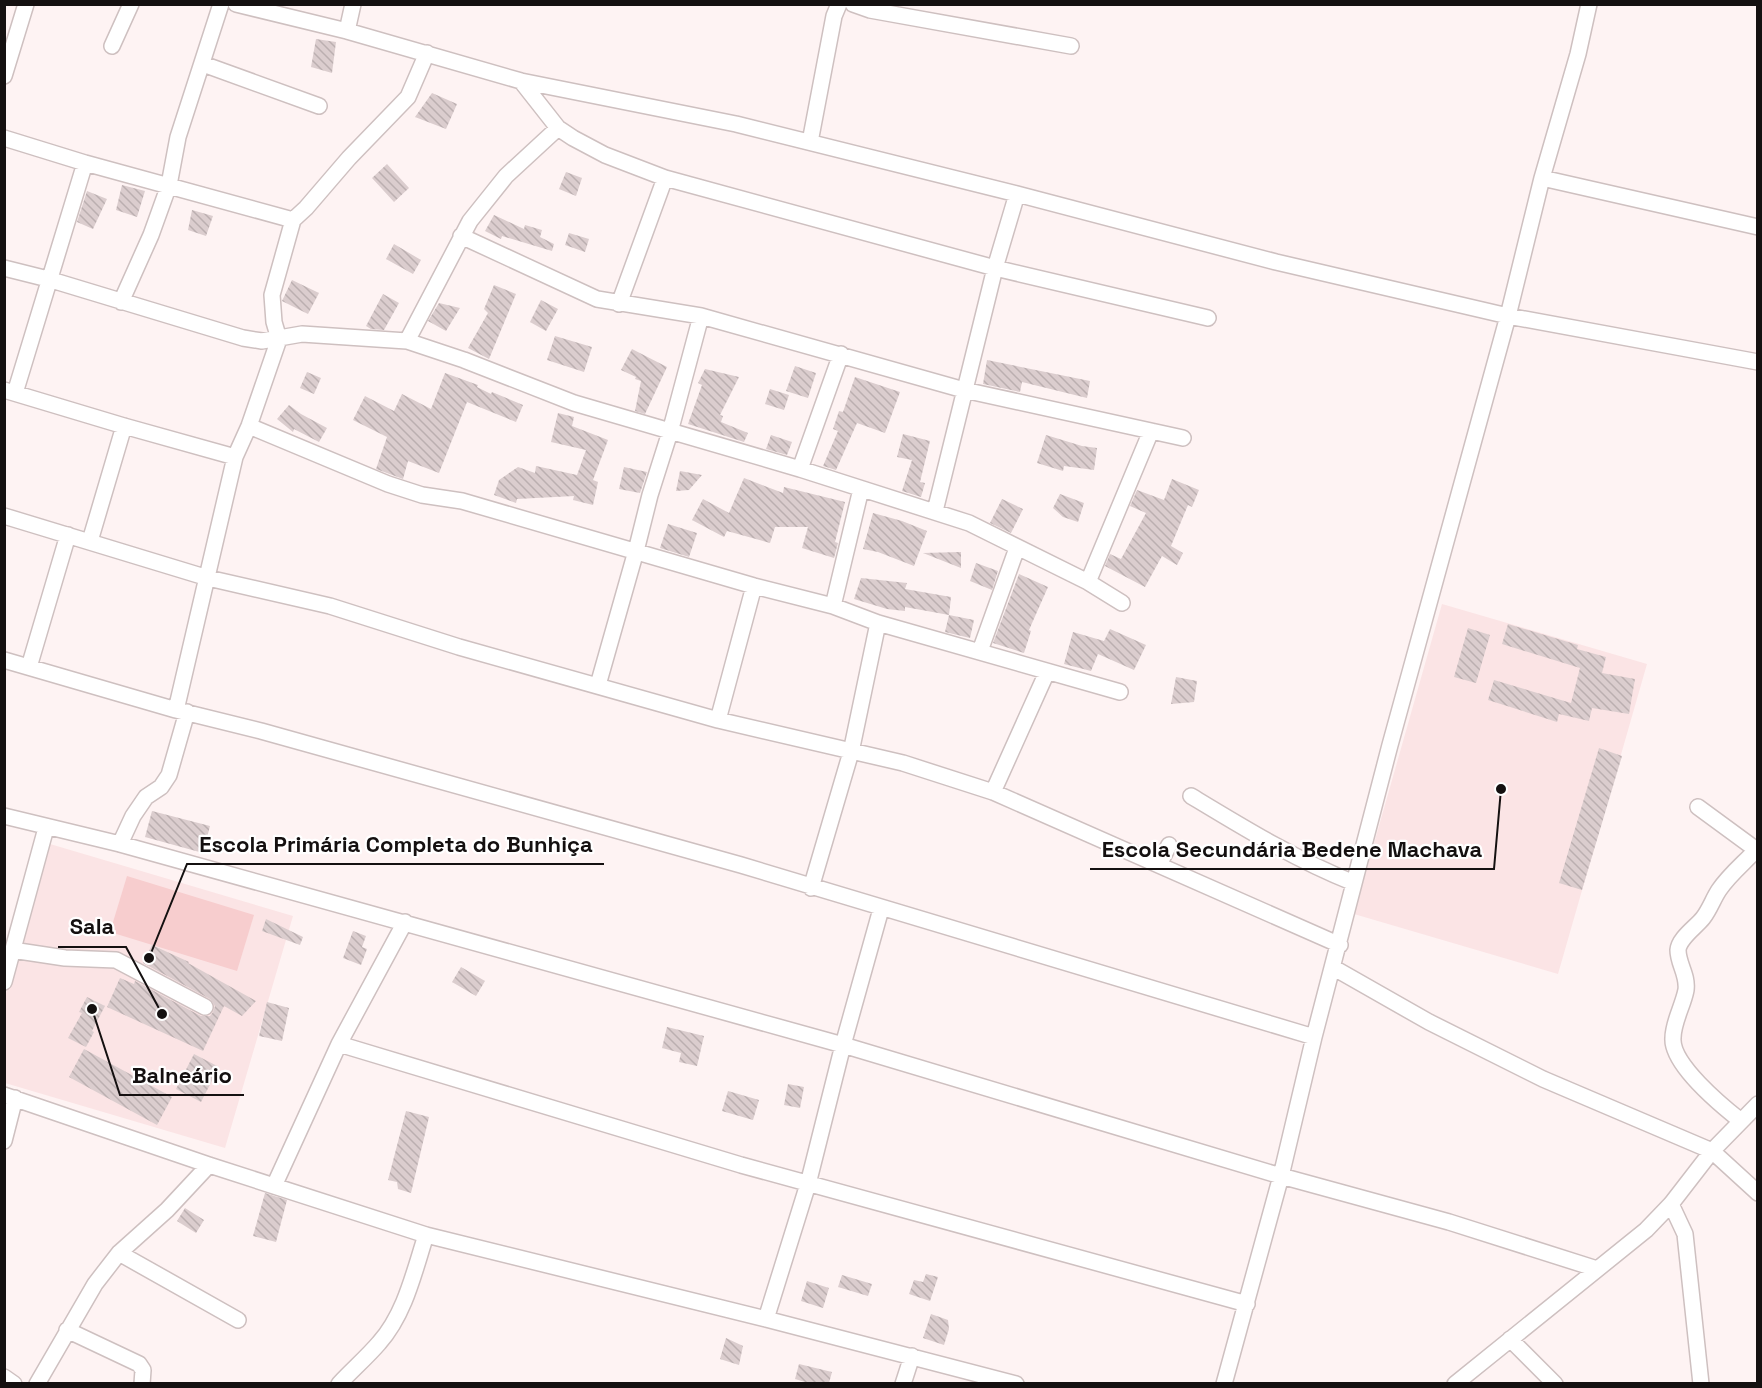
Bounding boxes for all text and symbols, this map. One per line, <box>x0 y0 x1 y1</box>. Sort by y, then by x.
callout: Escola Primária Completa do Bunhiça <box>187 824 604 864</box>
callout: Escola Secundária Bedene Machava <box>1090 829 1494 869</box>
text: Escola Primária Completa do Bunhiça <box>199 830 593 858</box>
text: Escola Secundária Bedene Machava <box>1102 835 1483 863</box>
callout: Sala <box>58 907 126 947</box>
text: Sala <box>70 912 115 940</box>
callout: Balneário <box>120 1055 244 1095</box>
text: Balneário <box>132 1061 232 1089</box>

